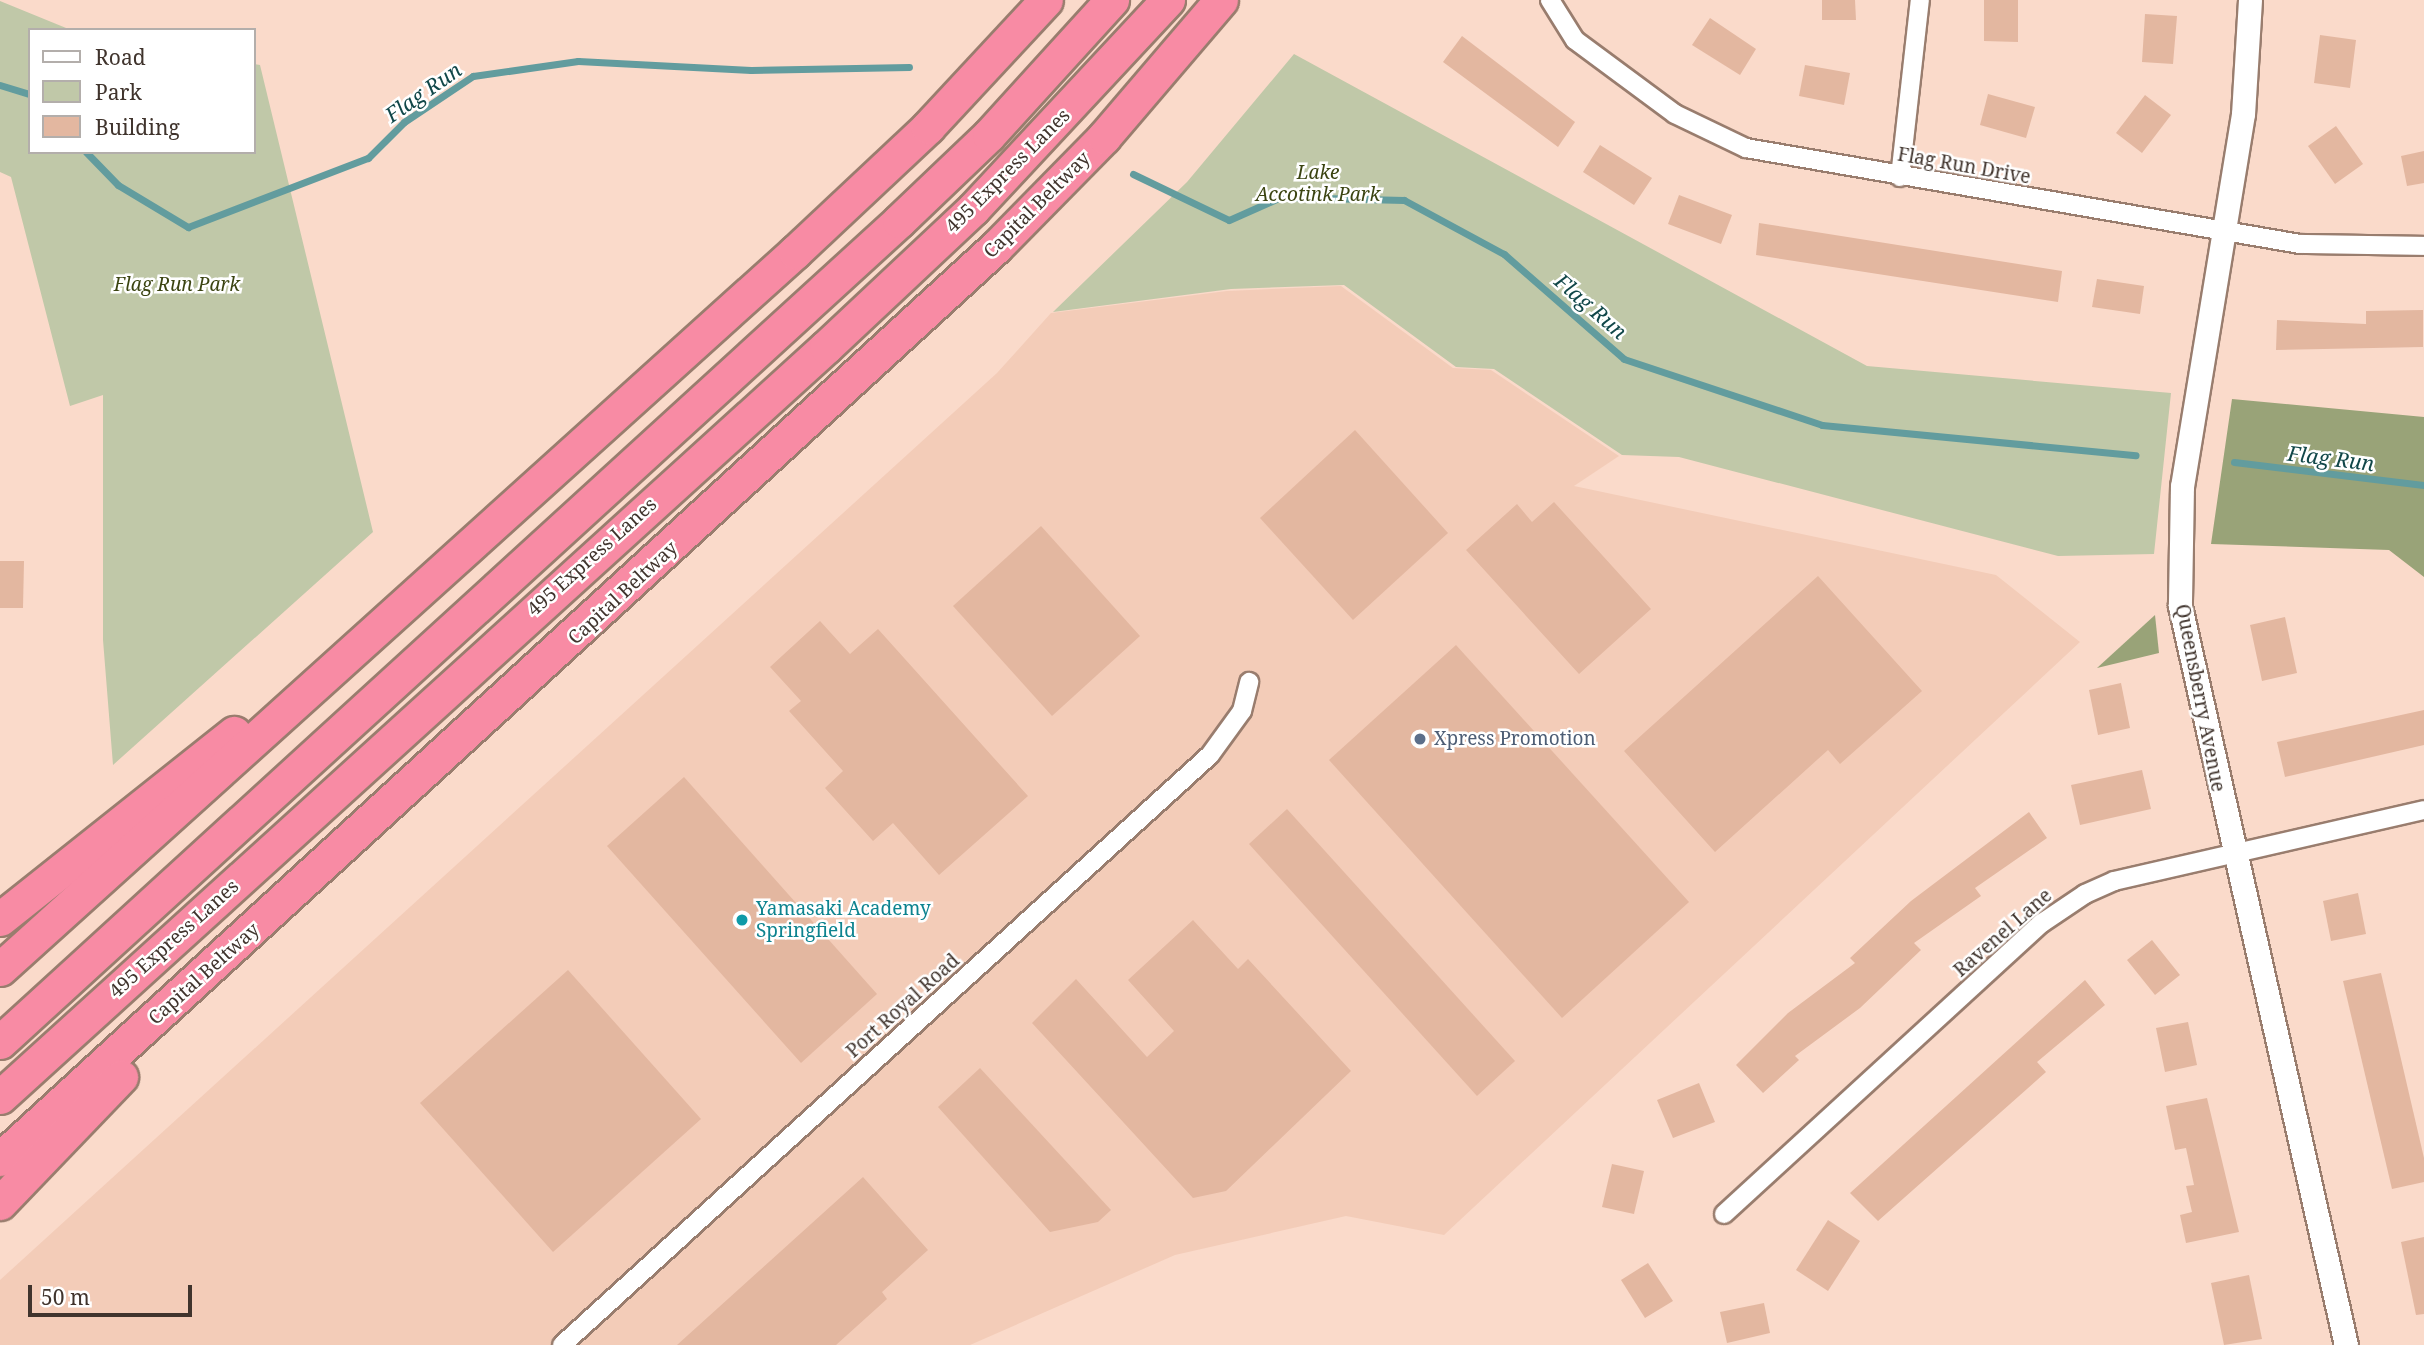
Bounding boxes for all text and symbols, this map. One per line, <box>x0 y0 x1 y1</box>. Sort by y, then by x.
legend <box>28 28 256 154</box>
text: Road <box>95 43 146 71</box>
water label: Flag Run <box>380 57 466 127</box>
text: Park <box>95 78 142 106</box>
street label: 495 Express Lanes <box>941 104 1075 238</box>
text: Building <box>95 113 180 141</box>
street label: Flag Run Drive <box>1896 143 2032 189</box>
street label: Capital Beltway <box>979 147 1095 263</box>
park label: Lake Accotink Park <box>1256 162 1380 206</box>
water label: Flag Run <box>1550 268 1632 344</box>
park label: Flag Run Park <box>114 274 240 296</box>
water label: Flag Run <box>2286 440 2376 476</box>
street label: 495 Express Lanes <box>523 493 661 621</box>
street label: Capital Beltway <box>564 537 682 649</box>
street label: Queensberry Avenue <box>2171 602 2229 794</box>
place label: Xpress Promotion <box>1434 728 1596 750</box>
marker: Xpress Promotion <box>1412 731 1428 747</box>
street label: 495 Express Lanes <box>105 875 243 1003</box>
street label: Ravenel Lane <box>1949 884 2057 982</box>
place label: Yamasaki Academy Springfield <box>756 898 931 942</box>
marker: Yamasaki Academy Springfield <box>734 912 750 928</box>
street label: Capital Beltway <box>144 918 264 1030</box>
street label: Port Royal Road <box>842 949 964 1063</box>
scale bar <box>32 1272 196 1316</box>
text: 50 m <box>41 1283 90 1311</box>

